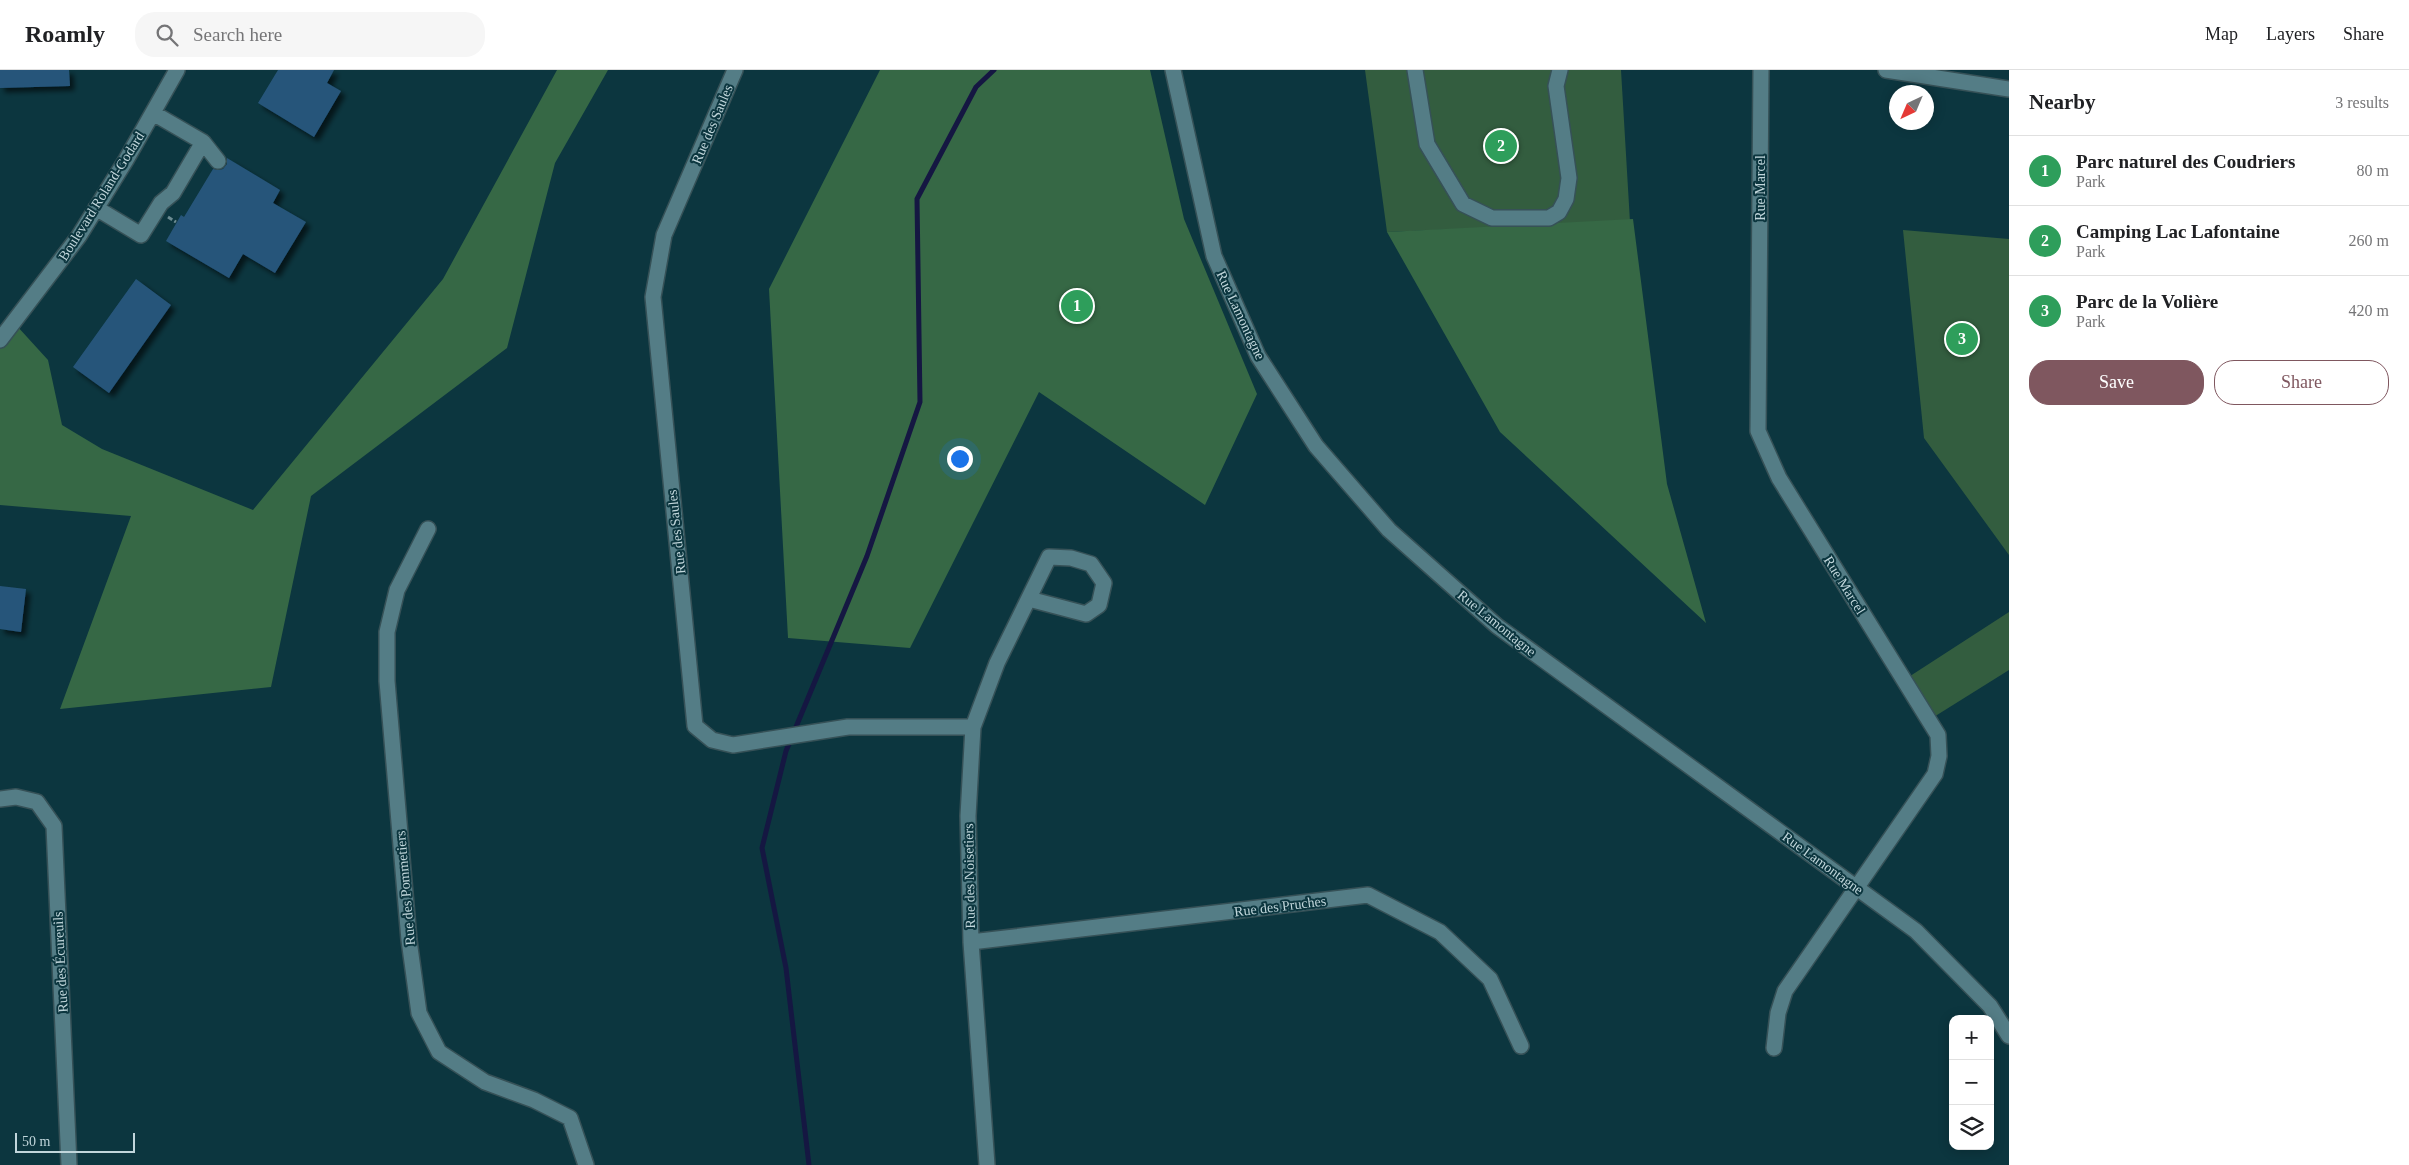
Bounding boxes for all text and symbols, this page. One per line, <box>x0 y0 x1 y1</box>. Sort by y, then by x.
search box <box>135 12 485 57</box>
text: Roamly <box>25 21 105 47</box>
icon: search <box>153 21 181 49</box>
text: Search here <box>193 24 282 45</box>
text: Map <box>2205 24 2238 44</box>
text: Layers <box>2266 24 2315 44</box>
text: Share <box>2343 24 2384 44</box>
street label: Rue des Saules <box>689 82 736 166</box>
north arrow <box>1889 85 1934 130</box>
text: Nearby <box>2029 90 2096 114</box>
text: 3 results <box>2335 94 2389 111</box>
pin: 2 <box>1485 127 1517 165</box>
street label: Boulevard Roland-Godard <box>56 129 147 263</box>
text: Parc naturel des Coudriers <box>2076 151 2295 172</box>
street label: Rue Marcel <box>1753 155 1768 221</box>
text: 1 <box>2041 162 2049 179</box>
text: 80 m <box>2357 162 2389 179</box>
text: Park <box>2076 173 2105 190</box>
text: Camping Lac Lafontaine <box>2076 221 2280 242</box>
text: 2 <box>2041 232 2049 249</box>
text: 260 m <box>2349 232 2389 249</box>
text: Park <box>2076 243 2105 260</box>
street label: Rue Lamontagne <box>1213 269 1268 362</box>
pin: 1 <box>1061 287 1093 325</box>
text: Parc de la Volière <box>2076 291 2218 312</box>
text: 3 <box>2041 302 2049 319</box>
text: 420 m <box>2349 302 2389 319</box>
text: Park <box>2076 313 2105 330</box>
pin: 3 <box>1946 320 1978 358</box>
button: Save <box>2029 360 2204 405</box>
button: Share <box>2214 360 2389 405</box>
your location <box>947 446 973 472</box>
street label: Rue des Saules <box>665 489 688 575</box>
street label: Rue Marcel <box>1821 553 1868 617</box>
street label: Rue Lamontagne <box>1455 587 1539 659</box>
street label: Rue des Noisetiers <box>961 823 978 929</box>
street label: Rue Lamontagne <box>1779 829 1866 898</box>
street label: Rue des Pommetiers <box>393 830 418 946</box>
street label: Rue des Pruches <box>1233 893 1327 920</box>
street label: Rue des Écureuils <box>49 911 71 1013</box>
map controls <box>1949 1015 1994 1150</box>
button: + <box>1949 1015 1994 1060</box>
button: − <box>1949 1060 1994 1105</box>
button: layers <box>1949 1105 1994 1150</box>
scale bar <box>15 1130 135 1153</box>
text: 50 m <box>22 1134 50 1149</box>

